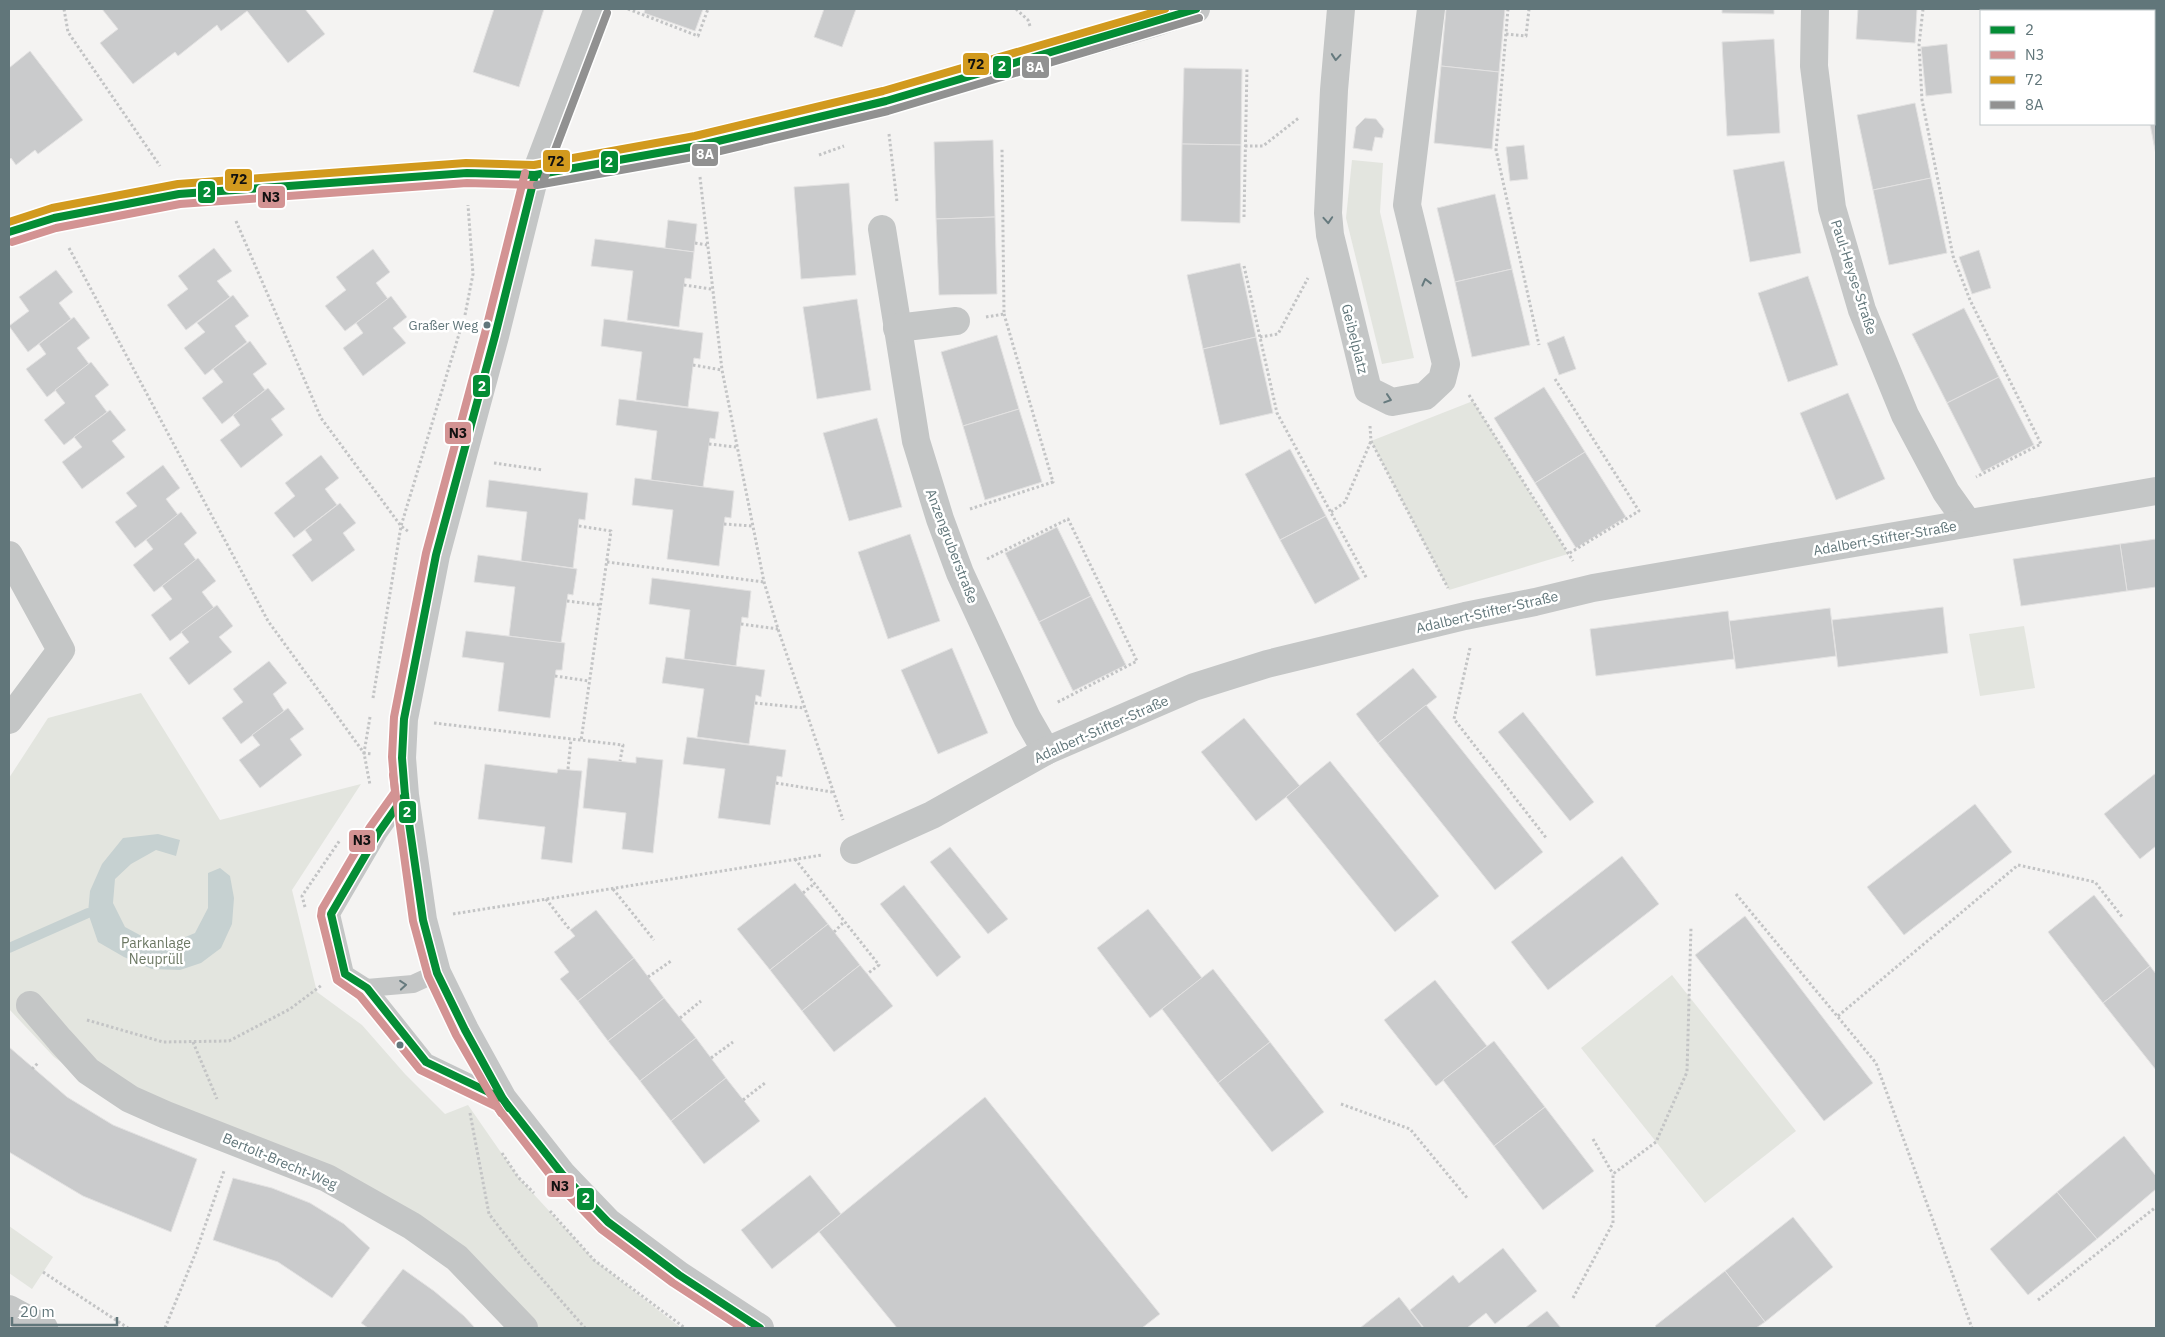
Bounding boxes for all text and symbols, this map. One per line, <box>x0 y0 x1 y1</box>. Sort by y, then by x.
legend <box>1980 10 2155 125</box>
text: 2 <box>2025 20 2034 39</box>
text: N3 <box>2025 45 2045 64</box>
line badge: 72 <box>962 52 990 76</box>
one-way arrow <box>1331 54 1342 62</box>
text: 72 <box>968 55 984 73</box>
line badge: 2 <box>992 55 1012 79</box>
line badge: 8A <box>1021 55 1050 79</box>
text: 2 <box>998 57 1006 75</box>
text: 8A <box>1026 58 1044 76</box>
text: 72 <box>2025 70 2043 89</box>
text: 8A <box>2025 95 2044 114</box>
line badge: 8A <box>691 143 719 167</box>
text: 8A <box>696 145 714 163</box>
line badge: 72 <box>542 149 571 173</box>
line badge: 2 <box>600 150 619 174</box>
text: 72 <box>548 152 564 170</box>
text: 2 <box>605 153 613 171</box>
line badge: 72 <box>224 168 253 192</box>
text: 72 <box>231 170 247 188</box>
line badge: 2 <box>197 180 216 204</box>
text: 2 <box>203 183 211 201</box>
line badge: N3 <box>257 185 286 209</box>
text: N3 <box>262 188 280 206</box>
one-way arrow <box>1323 216 1334 224</box>
street label: Paul-Heyse-Straße <box>1827 217 1881 337</box>
one-way arrow <box>1421 278 1432 287</box>
street label: Geibelplatz <box>1338 302 1372 376</box>
place label: Graßer Weg <box>409 317 478 334</box>
marker: Graßer Weg <box>482 320 492 330</box>
line badge: 2 <box>472 374 491 398</box>
text: 2 <box>478 377 486 395</box>
one-way arrow <box>1383 393 1392 403</box>
line badge: N3 <box>444 421 472 445</box>
text: N3 <box>449 424 467 442</box>
street label: Anzengruberstraße <box>922 486 982 606</box>
street label: Adalbert-Stifter-Straße <box>1812 516 1958 559</box>
street label: Adalbert-Stifter-Straße <box>1414 587 1560 637</box>
street label: Adalbert-Stifter-Straße <box>1031 691 1171 767</box>
line badge: 2 <box>398 800 417 824</box>
text: 2 <box>403 803 411 821</box>
line badge: N3 <box>348 829 376 853</box>
text: N3 <box>353 831 371 849</box>
park label: Parkanlage Neuprüll <box>121 934 191 968</box>
one-way arrow <box>400 980 408 991</box>
unlabelled marker <box>395 1040 405 1050</box>
street label: Bertolt-Brecht-Weg <box>220 1129 341 1194</box>
line badge: N3 <box>546 1174 575 1198</box>
text: N3 <box>551 1177 569 1195</box>
line badge: 2 <box>576 1187 595 1211</box>
text: 2 <box>582 1189 590 1207</box>
scale bar <box>12 1294 118 1326</box>
text: 20 m <box>20 1302 55 1321</box>

